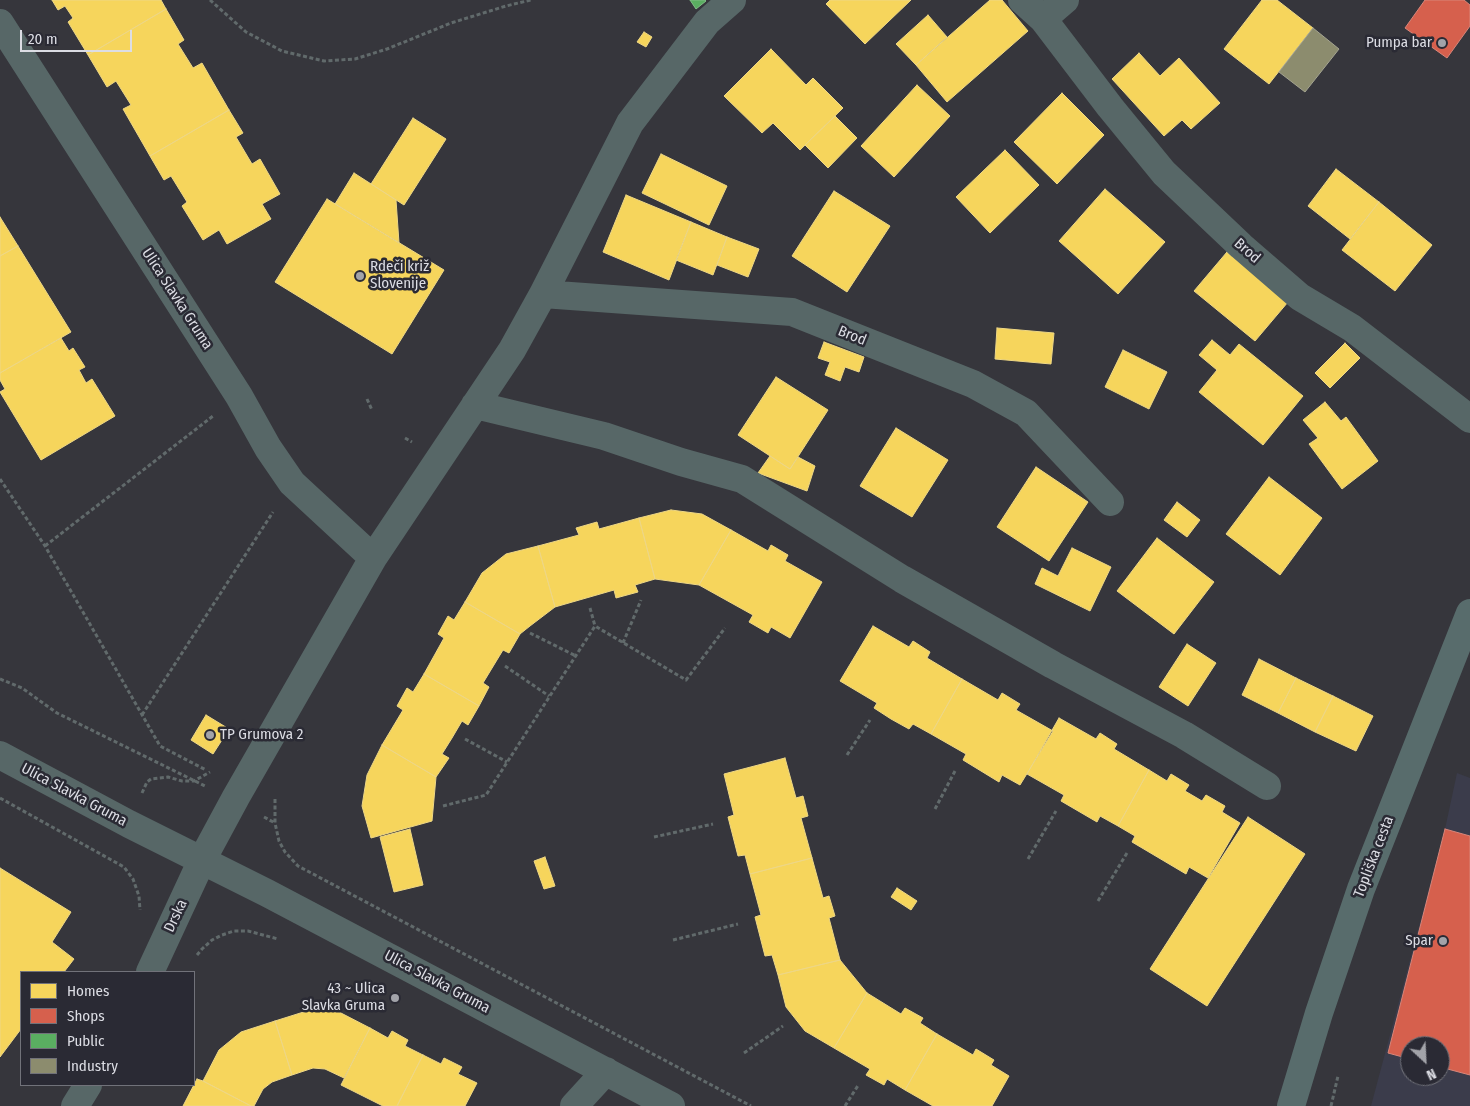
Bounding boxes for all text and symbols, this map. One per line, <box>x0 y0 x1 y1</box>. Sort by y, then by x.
scale bar <box>22 20 135 52</box>
text: 20 m <box>28 30 58 48</box>
place label: Pumpa bar <box>1366 34 1432 52</box>
marker: Pumpa bar <box>1436 37 1448 49</box>
street label: Brod <box>1230 235 1264 267</box>
street label: Ulica Slavka Gruma <box>138 245 216 353</box>
place label: Rdeči križ Slovenije <box>370 258 429 293</box>
marker: Rdeči križ Slovenije <box>354 270 366 282</box>
street label: Brod <box>835 322 869 350</box>
place label: TP Grumova 2 <box>220 726 303 744</box>
marker: TP Grumova 2 <box>204 729 216 741</box>
street label: Ulica Slavka Gruma <box>18 760 130 830</box>
street label: Topliška cesta <box>1350 814 1398 900</box>
street label: Drska <box>161 897 191 935</box>
place label: Spar <box>1405 932 1433 950</box>
marker: Spar <box>1437 935 1449 947</box>
street label: Ulica Slavka Gruma <box>381 947 493 1017</box>
legend <box>20 971 195 1086</box>
place label: 43 ~ Ulica Slavka Gruma <box>302 980 385 1015</box>
text: Homes <box>67 982 109 1000</box>
marker: 43 ~ Ulica Slavka Gruma <box>389 992 401 1004</box>
text: Shops <box>67 1007 105 1025</box>
text: Public <box>67 1032 104 1050</box>
north arrow <box>1400 1036 1450 1086</box>
text: Industry <box>67 1057 118 1075</box>
text: N <box>1424 1065 1439 1084</box>

